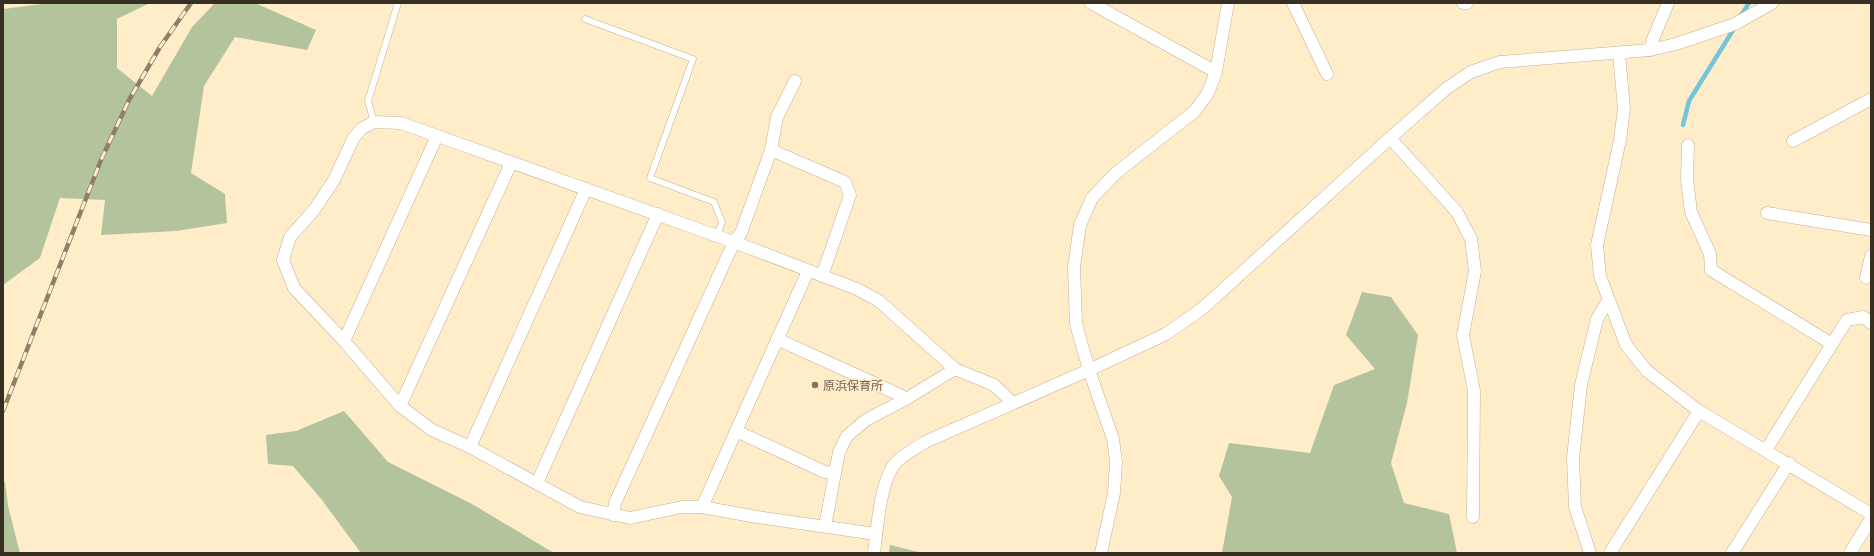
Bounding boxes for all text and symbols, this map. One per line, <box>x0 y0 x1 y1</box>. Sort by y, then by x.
place label: 原浜保育所 <box>823 378 883 393</box>
marker: 原浜保育所 <box>810 380 820 390</box>

